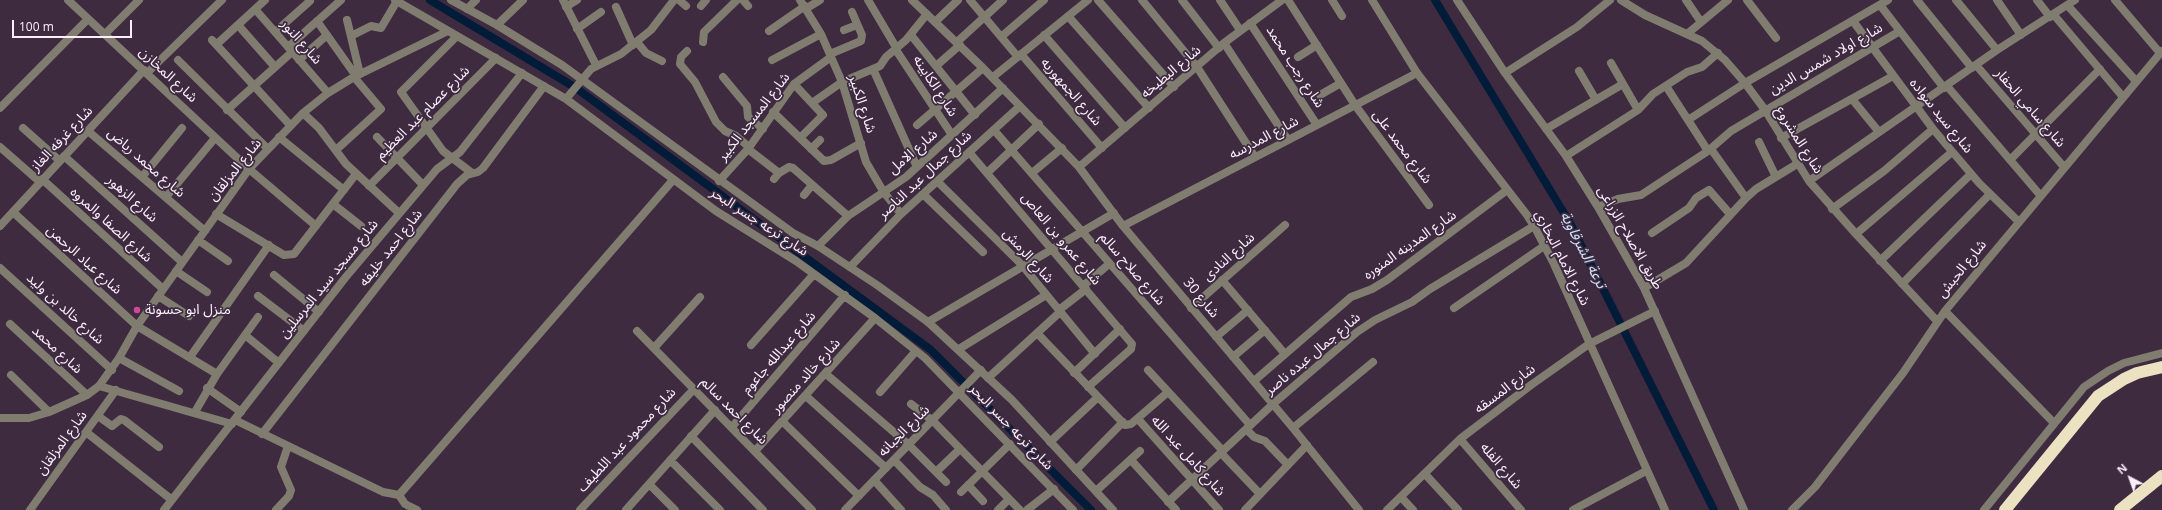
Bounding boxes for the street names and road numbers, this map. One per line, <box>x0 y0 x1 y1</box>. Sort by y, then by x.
street label: شارع النور <box>277 16 325 68</box>
street label: شارع اولاد شمس الدين <box>1766 20 1886 98</box>
street label: شارع رجب محمد <box>1262 23 1328 111</box>
street label: شارع البطيخه <box>1137 42 1205 102</box>
street label: شارع المخازن <box>135 44 201 106</box>
street label: شارع الكابينه <box>909 52 961 120</box>
street label: شارع الجمهوريه <box>1037 55 1105 129</box>
street label: شارع عصام عبد العظيم <box>373 63 473 163</box>
street label: شارع سامي الحفار <box>1991 65 2069 151</box>
street label: شارع المسجد الكبير <box>714 69 794 165</box>
street label: شارع الكبير <box>845 73 879 135</box>
street label: شارع سيد سواده <box>1906 75 1976 157</box>
street label: شارع غرفه الغاز <box>27 103 97 175</box>
street label: شارع المشروع <box>1772 103 1826 177</box>
street label: شارع محمد على <box>1369 107 1435 187</box>
street label: شارع المدرسه <box>1227 113 1301 163</box>
street label: شارع محمد رياض <box>104 125 188 201</box>
street label: شارع الامل <box>885 126 941 178</box>
street label: شارع جمال عبد الناصر <box>875 127 975 223</box>
street label: شارع المزلقان <box>205 135 265 205</box>
street label: شارع الزهور <box>103 172 161 226</box>
street label: طريق الاصلاح الزراعى <box>1594 183 1666 293</box>
street label: شارع الصفا والمروه <box>67 184 155 266</box>
street label: شارع ترعه جسر البحر <box>707 184 811 260</box>
street label: شارع عمرو بن العاص <box>1017 189 1105 289</box>
street label: شارع احمد خليفه <box>356 206 426 290</box>
street label: شارع المدينه المنوره <box>1360 207 1460 283</box>
street label: شارع الامام البخاري <box>1531 208 1593 308</box>
street label: شارع مسجد سيد المرسلين <box>276 216 382 342</box>
street label: شارع عباد الرحمن <box>43 222 125 298</box>
street label: شارع الرمش <box>999 225 1057 287</box>
street label: شارع صلاح سالم <box>1096 229 1168 309</box>
street label: شارع النادى <box>1200 229 1258 285</box>
street label: شارع الحبش <box>1934 237 1990 301</box>
street label: شارع خالد بن وليد <box>23 270 107 348</box>
street label: شارع 30 <box>1179 275 1223 321</box>
street label: شارع عبدالله جاعوم <box>738 308 820 398</box>
street label: شارع جمال عبده ناصر <box>1262 309 1364 399</box>
street label: شارع محمد <box>28 322 86 378</box>
street label: شارع خالد منصور <box>768 335 844 417</box>
street label: شارع المسقه <box>1471 361 1539 417</box>
street label: شارع احمد سالم <box>697 374 771 448</box>
street label: شارع ترعه جسر البحر <box>966 380 1056 474</box>
street label: شارع محمود عبد اللطيف <box>574 384 680 496</box>
street label: شارع الجبانه <box>875 402 933 460</box>
street label: شارع المزلقان <box>33 408 91 478</box>
street label: شارع كامل عبد الله <box>1147 412 1229 500</box>
street label: شارع الفله <box>1476 439 1526 493</box>

